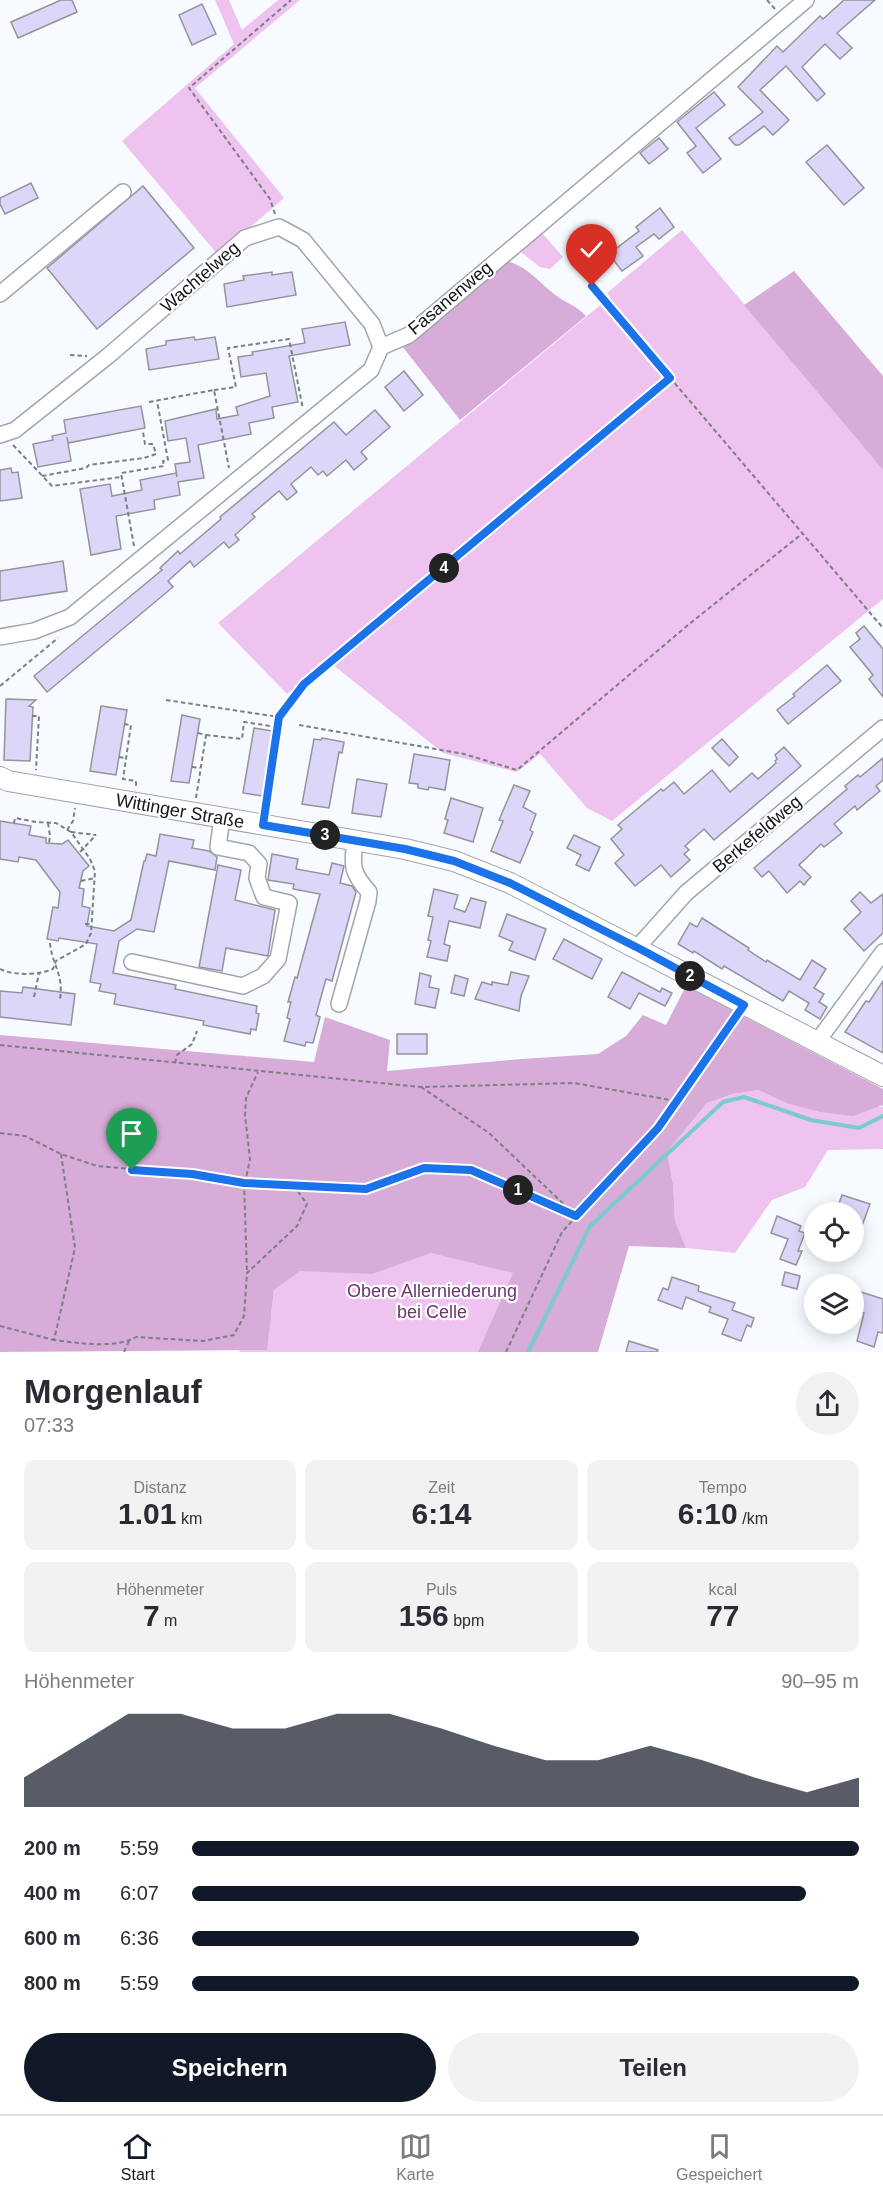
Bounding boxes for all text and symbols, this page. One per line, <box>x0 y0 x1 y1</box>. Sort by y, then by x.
pin <box>566 224 617 286</box>
icon: check <box>575 233 608 266</box>
street label: Wachtelweg <box>157 238 243 316</box>
street label: Fasanenweg <box>404 257 496 339</box>
pin: 4 <box>429 553 459 583</box>
text: 4 <box>440 559 448 576</box>
street label: Wittinger Straße <box>114 790 246 832</box>
street label: Berkefeldweg <box>709 791 805 877</box>
pin: 3 <box>310 820 340 850</box>
text: 3 <box>321 826 329 843</box>
pin: 2 <box>675 961 705 991</box>
text: 2 <box>686 967 694 984</box>
pin <box>106 1108 157 1170</box>
icon: arrive <box>115 1117 148 1150</box>
pin: 1 <box>503 1175 533 1205</box>
text: 1 <box>514 1181 522 1198</box>
map controls <box>804 1202 864 1334</box>
button: locate <box>804 1202 864 1262</box>
button: layers <box>804 1274 864 1334</box>
park label: Obere Allerniederung bei Celle <box>347 1281 517 1322</box>
button: share <box>796 1372 859 1435</box>
text: Morgenlauf <box>24 1373 202 1410</box>
text: 07:33 <box>24 1414 74 1436</box>
text: Distanz <box>133 1479 187 1496</box>
text: Zeit <box>428 1479 455 1496</box>
text: Tempo <box>699 1479 747 1496</box>
text: 1.01 <box>118 1497 176 1530</box>
text: 6:14 <box>411 1497 472 1530</box>
text: 6:10 <box>678 1497 738 1530</box>
text: km <box>176 1510 202 1527</box>
text: /km <box>738 1510 768 1527</box>
text: Höhenmeter <box>116 1581 204 1598</box>
text: Puls <box>426 1581 457 1598</box>
text: kcal <box>709 1581 737 1598</box>
text: 7 <box>143 1599 160 1632</box>
text: 156 <box>399 1599 449 1632</box>
text: 77 <box>706 1599 740 1632</box>
text: m <box>160 1612 177 1629</box>
text: bpm <box>449 1612 484 1629</box>
text: Höhenmeter <box>24 1670 134 1692</box>
text: 90–95 m <box>781 1670 859 1692</box>
text: 200 m <box>24 1837 81 1859</box>
text: 5:59 <box>120 1837 159 1859</box>
text: 400 m <box>24 1882 81 1904</box>
text: 6:07 <box>120 1882 159 1904</box>
text: 600 m <box>24 1927 81 1949</box>
text: 6:36 <box>120 1927 159 1949</box>
text: 800 m <box>24 1972 81 1994</box>
text: 5:59 <box>120 1972 159 1994</box>
button: Speichern <box>24 2033 436 2102</box>
button: Teilen <box>448 2033 859 2102</box>
tab: Start <box>121 2130 155 2184</box>
tab: Karte <box>396 2130 434 2184</box>
tab: Gespeichert <box>676 2130 762 2184</box>

